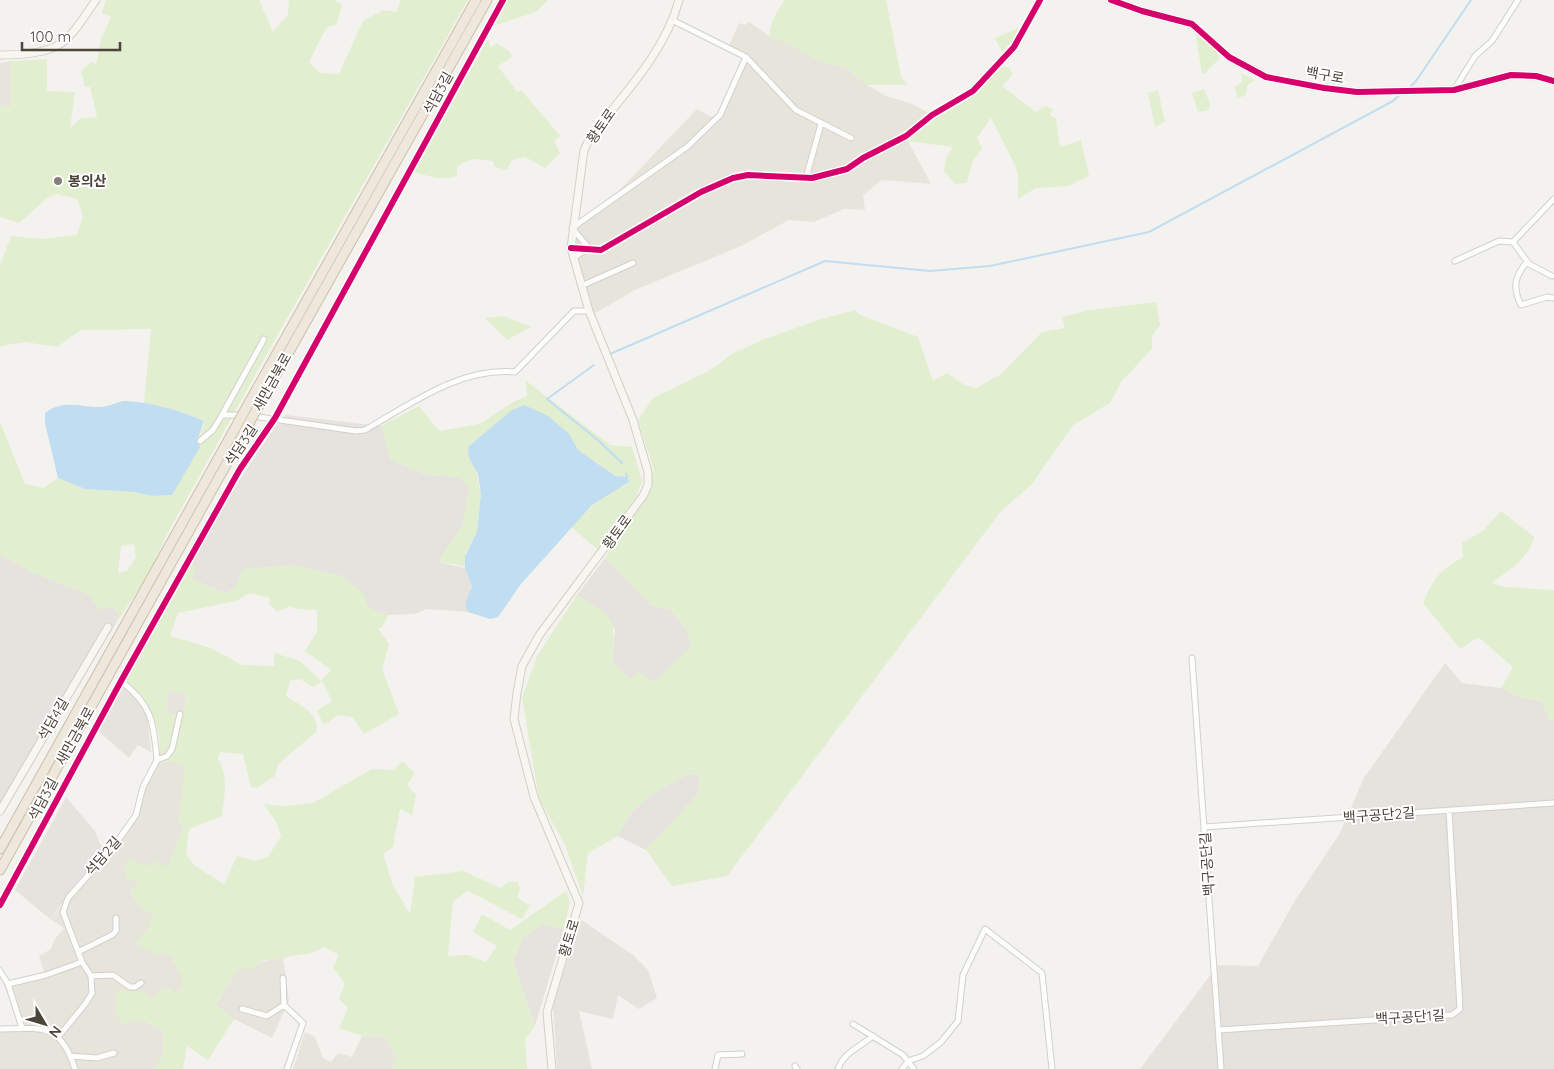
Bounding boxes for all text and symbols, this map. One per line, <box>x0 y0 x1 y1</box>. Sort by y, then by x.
scale bar <box>22 20 120 52</box>
text: 100 m <box>30 27 71 46</box>
street label: 백구로 <box>1304 63 1346 87</box>
street label: 석담3길 <box>419 69 457 117</box>
street label: 황토로 <box>583 105 620 147</box>
place label: 봉의산 <box>68 172 107 190</box>
marker: 봉의산 <box>52 175 64 187</box>
street label: 새만금북로 <box>249 349 296 415</box>
street label: 석담3길 <box>221 421 261 469</box>
street label: 황토로 <box>598 511 636 553</box>
street label: 석담4길 <box>34 695 72 743</box>
street label: 새만금북로 <box>52 703 99 769</box>
street label: 석담3길 <box>24 774 62 824</box>
street label: 백구공단2길 <box>1342 804 1416 826</box>
street label: 백구공단길 <box>1196 831 1218 897</box>
street label: 석담2길 <box>81 833 125 879</box>
street label: 황토로 <box>555 917 583 959</box>
north arrow <box>20 999 70 1049</box>
street label: 백구공단1길 <box>1375 1006 1445 1028</box>
text: N <box>45 1022 66 1042</box>

